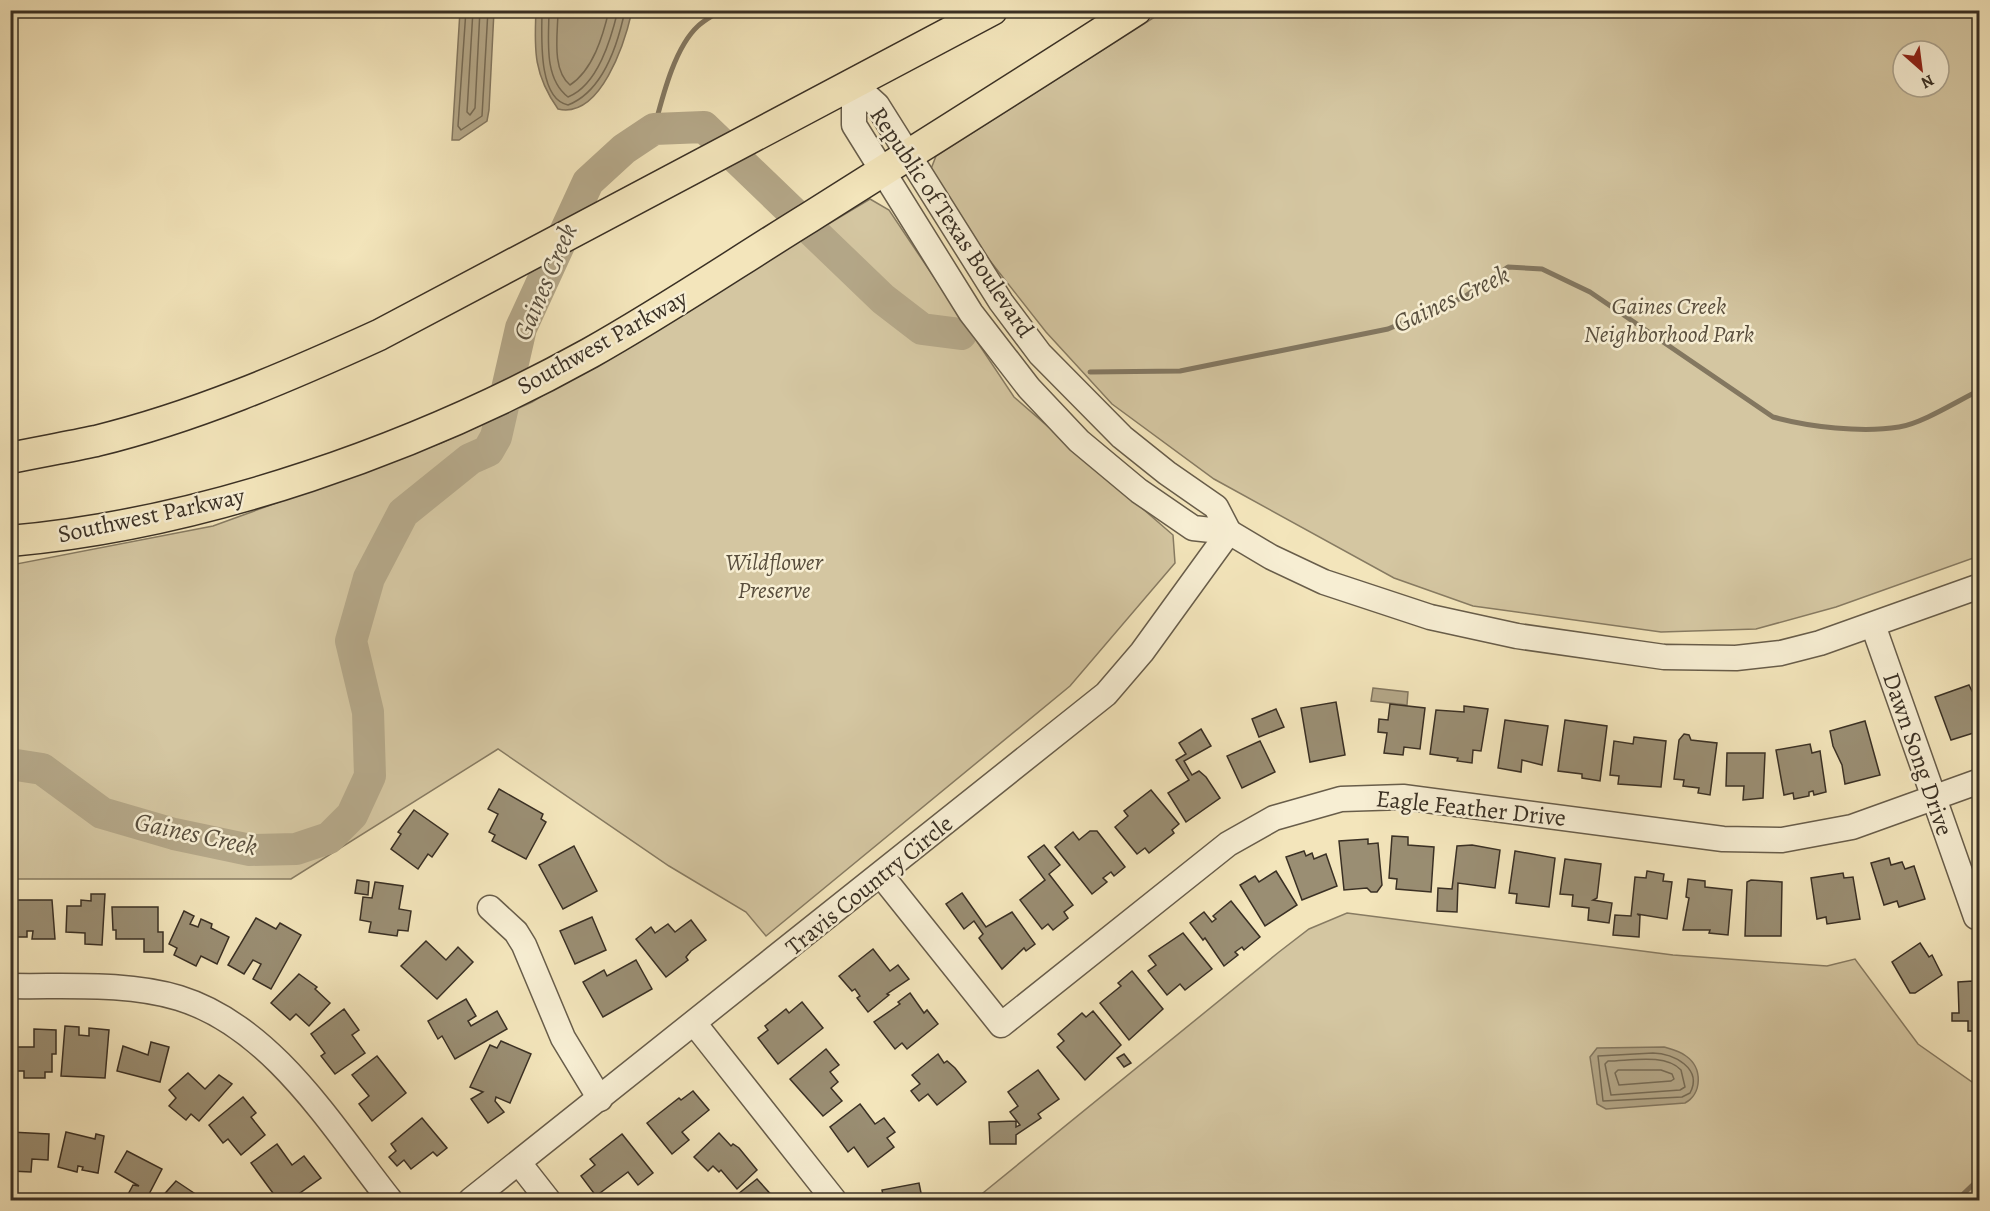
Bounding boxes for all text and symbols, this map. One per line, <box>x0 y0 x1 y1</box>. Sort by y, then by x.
north arrow <box>1891 39 1951 99</box>
text: N <box>1917 69 1938 94</box>
street label: Republic of Texas Boulevard <box>863 100 1041 344</box>
water label: Gaines Creek <box>505 218 585 346</box>
water label: Gaines Creek <box>1387 257 1515 341</box>
street label: Southwest Parkway <box>511 282 693 402</box>
park label: Gaines Creek Neighborhood Park <box>1584 290 1755 350</box>
street label: Southwest Parkway <box>55 480 248 550</box>
park label: Wildflower Preserve <box>725 546 823 606</box>
street label: Dawn Song Drive <box>1875 668 1961 840</box>
street label: Eagle Feather Drive <box>1374 782 1568 834</box>
water label: Gaines Creek <box>131 804 261 864</box>
street label: Travis Country Circle <box>779 808 959 962</box>

